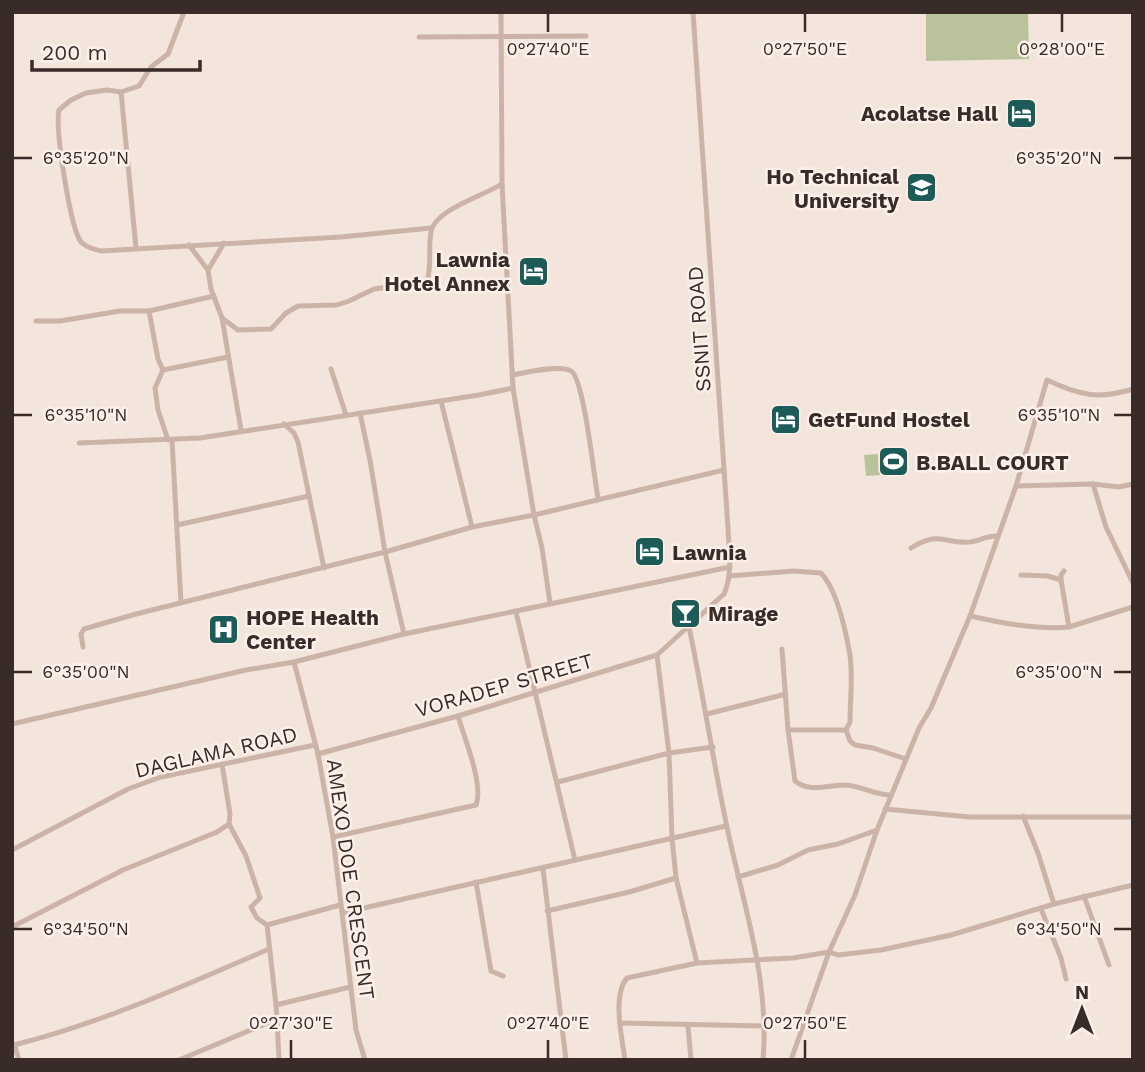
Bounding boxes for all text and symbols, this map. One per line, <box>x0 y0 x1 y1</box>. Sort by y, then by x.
scale bar <box>32 28 200 72</box>
text: 0°27'40"E <box>506 38 590 59</box>
text: 0°27'50"E <box>763 38 847 59</box>
text: 0°28'00"E <box>1019 38 1105 59</box>
text: 200 m <box>42 40 108 65</box>
hotel icon: Acolatse Hall <box>1004 96 1038 130</box>
place label: Acolatse Hall <box>861 101 998 126</box>
text: 6°35'20"N <box>43 147 129 168</box>
text: 6°35'20"N <box>1016 147 1102 168</box>
place label: Ho Technical University <box>766 164 899 213</box>
school or university icon: Ho Technical University <box>905 171 939 205</box>
place label: Lawnia Hotel Annex <box>384 247 511 296</box>
hotel icon: Lawnia Hotel Annex <box>516 254 550 288</box>
street label: SSNIT ROAD <box>682 265 716 393</box>
hotel icon: GetFund Hostel <box>768 402 802 436</box>
text: 6°35'10"N <box>44 404 128 425</box>
text: 6°35'10"N <box>1017 404 1101 425</box>
place label: GetFund Hostel <box>808 407 970 432</box>
sports icon: B.BALL COURT <box>876 445 910 479</box>
place label: B.BALL COURT <box>916 450 1069 475</box>
hotel icon: Lawnia <box>632 535 666 569</box>
place label: Lawnia <box>672 540 747 565</box>
bar icon: Mirage <box>668 596 702 630</box>
place label: Mirage <box>708 601 778 626</box>
place label: HOPE Health Center <box>246 605 379 654</box>
hospital icon: HOPE Health Center <box>206 612 240 646</box>
street label: VORADEP STREET <box>412 648 596 722</box>
text: 6°35'00"N <box>42 661 130 682</box>
text: 6°35'00"N <box>1015 661 1103 682</box>
street label: DAGLAMA ROAD <box>132 721 300 783</box>
street label: AMEXO DOE CRESCENT <box>322 757 380 1001</box>
text: 6°34'50"N <box>43 918 129 939</box>
text: 6°34'50"N <box>1016 918 1102 939</box>
north arrow <box>1047 974 1117 1044</box>
text: N <box>1075 981 1089 1004</box>
text: 0°27'30"E <box>249 1012 333 1033</box>
text: 0°27'40"E <box>506 1012 590 1033</box>
text: 0°27'50"E <box>763 1012 847 1033</box>

